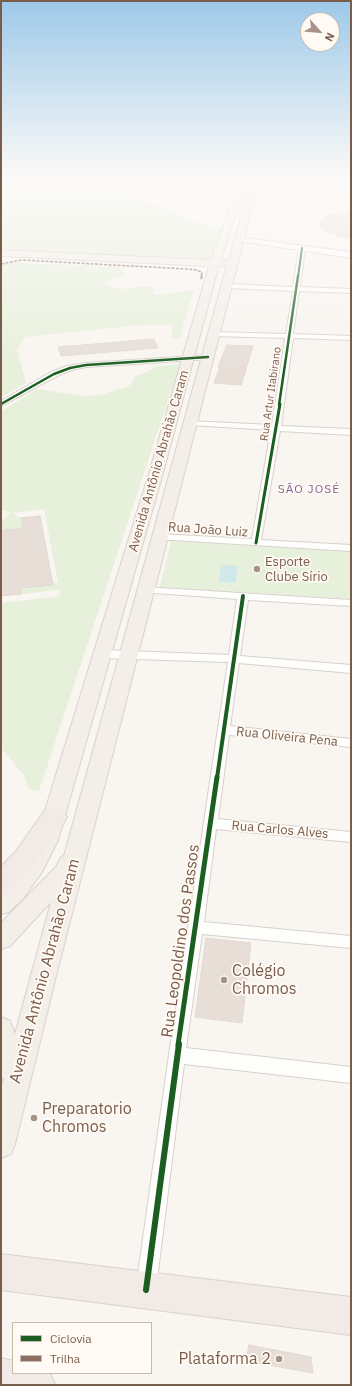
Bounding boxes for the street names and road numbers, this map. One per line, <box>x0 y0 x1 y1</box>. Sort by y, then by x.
street label: Rua Artur Itabirano <box>258 346 284 442</box>
street label: Avenida Antônio Abrahão Caram <box>126 368 192 554</box>
street label: Rua João Luiz <box>168 519 248 541</box>
street label: Rua Oliveira Pena <box>235 724 339 750</box>
street label: Rua Carlos Alves <box>231 818 329 842</box>
street label: Rua Leopoldino dos Passos <box>158 843 204 1039</box>
street label: Avenida Antônio Abrahão Caram <box>6 857 84 1085</box>

